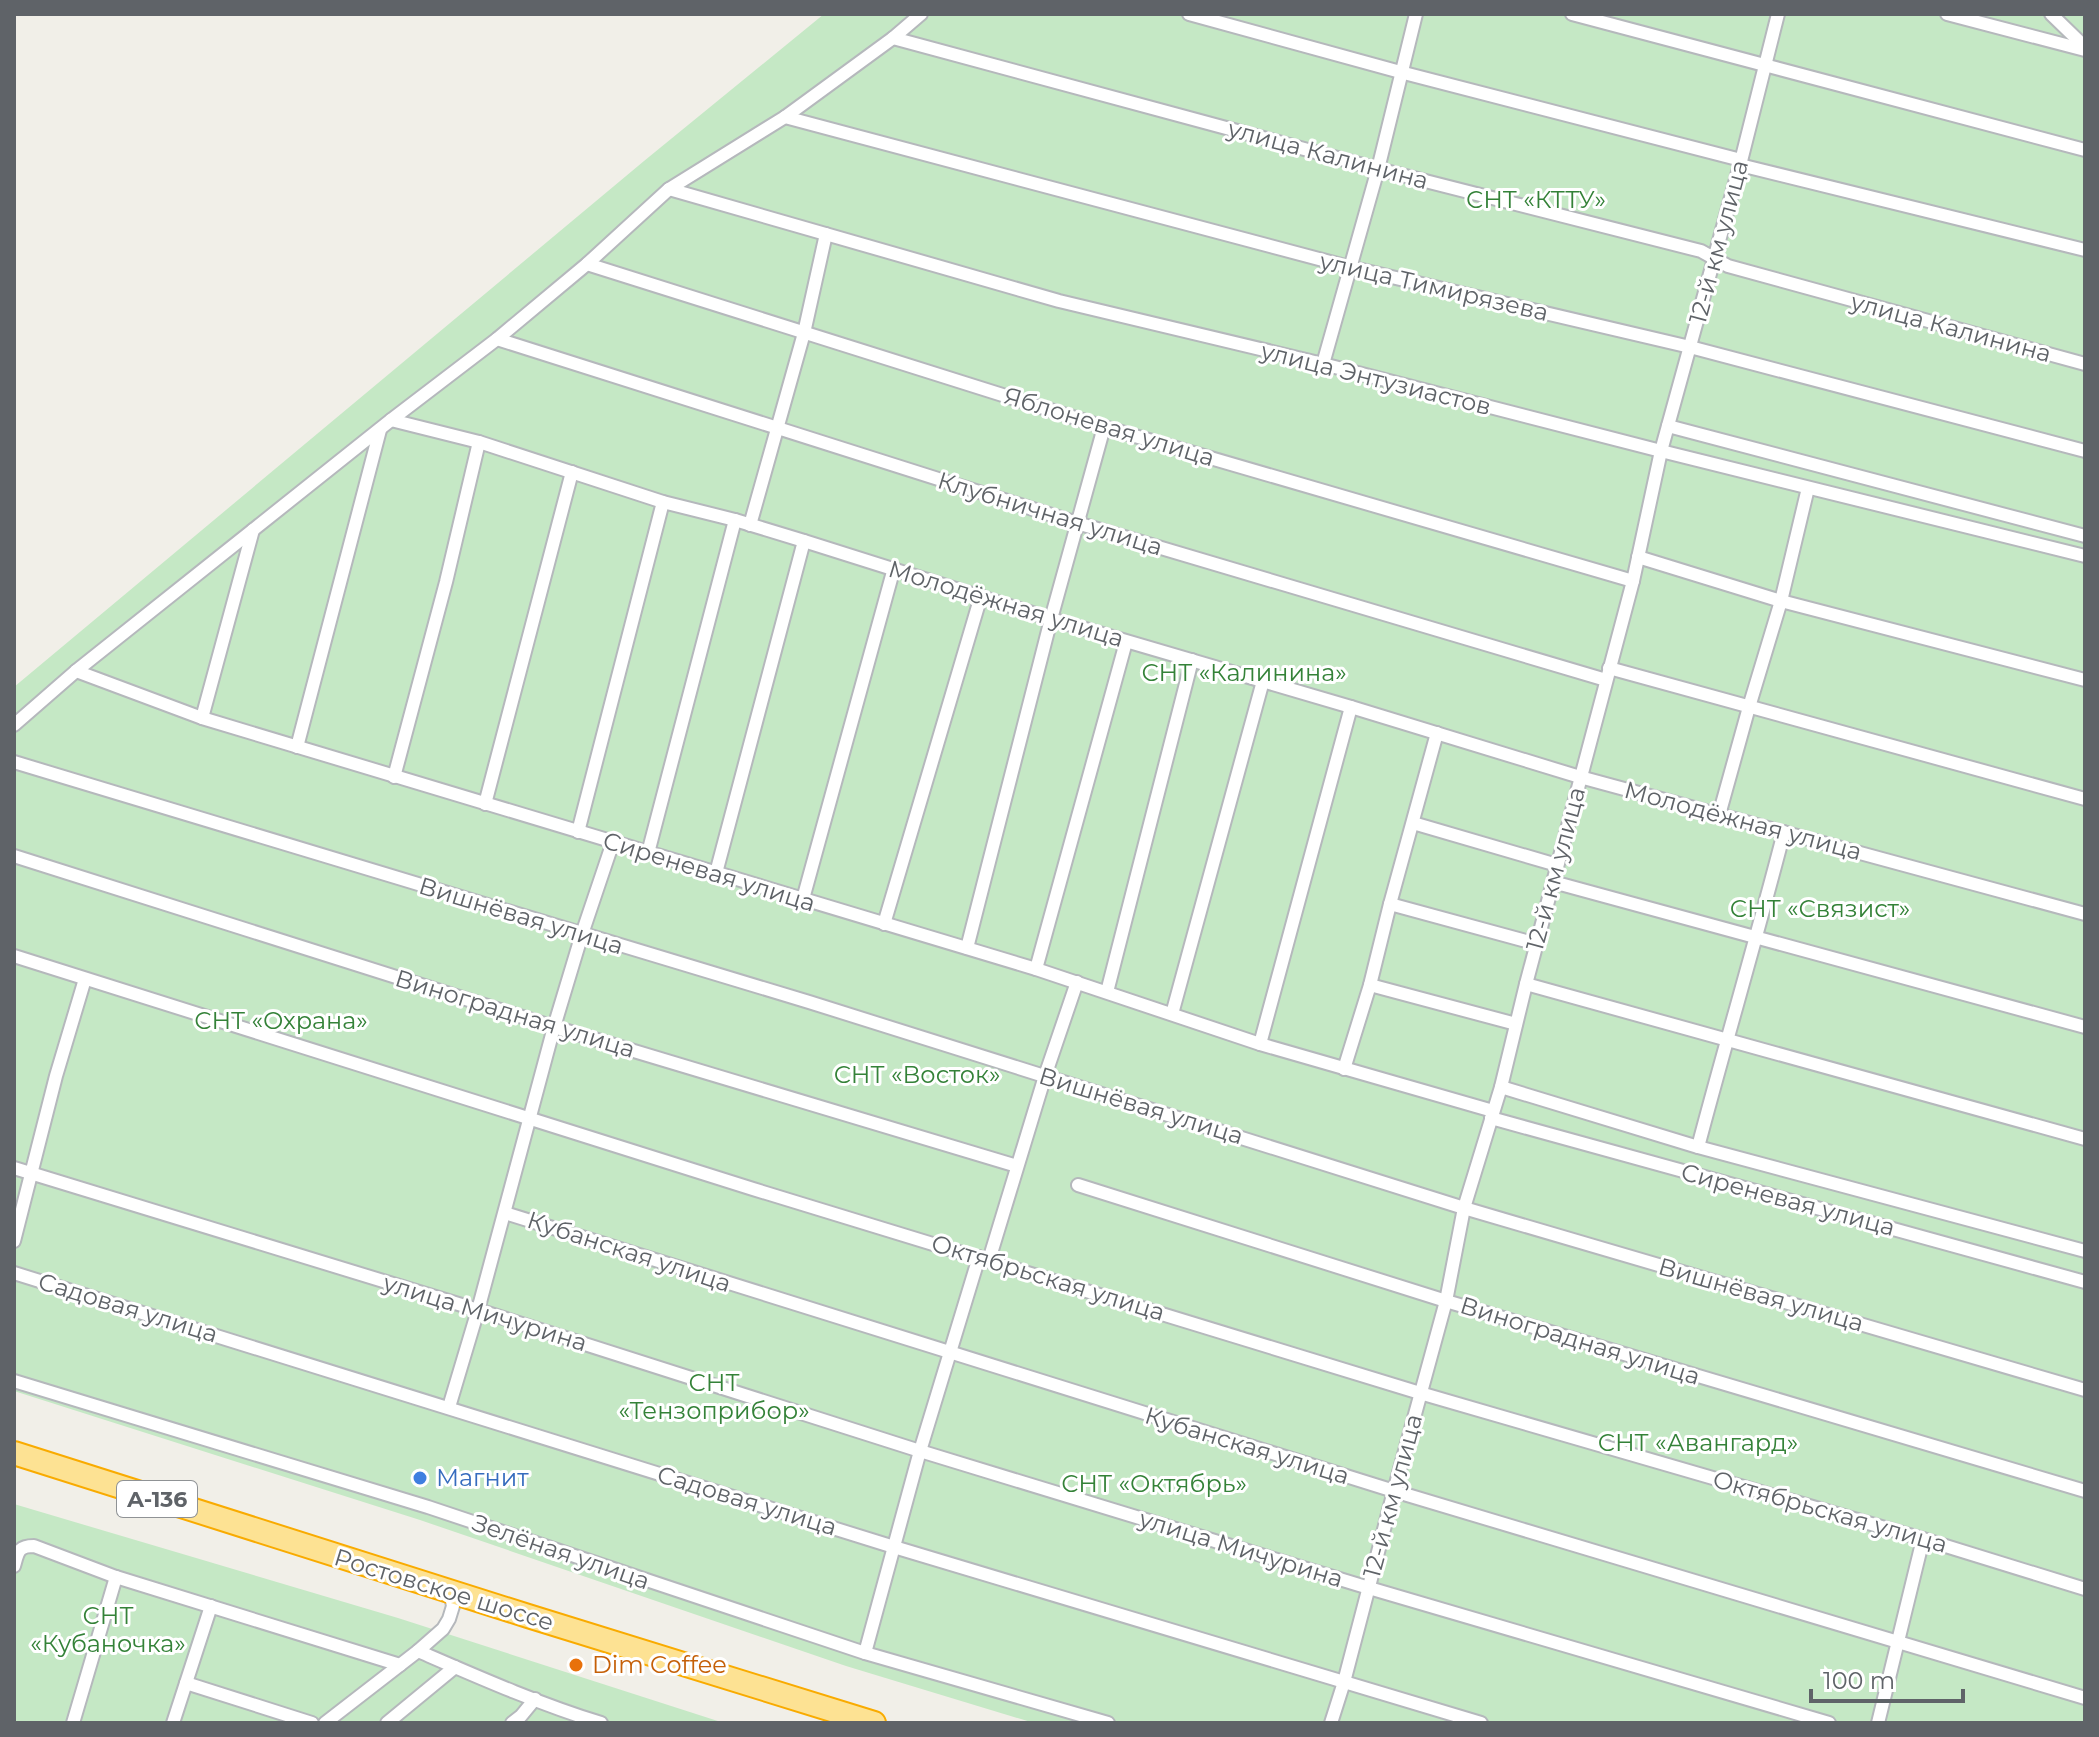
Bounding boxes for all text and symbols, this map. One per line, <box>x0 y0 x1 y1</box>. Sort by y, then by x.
street label: улица Калинина <box>1224 114 1432 195</box>
street label: 12-й км улица <box>1683 157 1754 327</box>
park label: СНТ «КТТУ» <box>1466 185 1606 214</box>
street label: улица Тимирязева <box>1316 246 1551 327</box>
street label: улица Калинина <box>1847 287 2055 368</box>
street label: улица Энтузиастов <box>1257 336 1494 421</box>
street label: Яблоневая улица <box>1000 381 1218 472</box>
street label: Клубничная улица <box>934 465 1166 562</box>
street label: Молодёжная улица <box>885 554 1127 653</box>
park label: СНТ «Калинина» <box>1141 658 1347 687</box>
street label: Молодёжная улица <box>1621 775 1865 866</box>
street label: 12-й км улица <box>1520 784 1591 954</box>
street label: Сиреневая улица <box>600 825 819 918</box>
street label: Вишнёвая улица <box>415 871 627 960</box>
park label: СНТ «Связист» <box>1730 894 1910 923</box>
street label: Виноградная улица <box>392 963 639 1064</box>
park label: СНТ «Охрана» <box>194 1006 368 1035</box>
park label: СНТ «Восток» <box>834 1060 1000 1089</box>
street label: Вишнёвая улица <box>1035 1061 1247 1150</box>
street label: Сиреневая улица <box>1678 1157 1898 1242</box>
street label: Кубанская улица <box>524 1205 735 1298</box>
street label: Октябрьская улица <box>928 1228 1168 1327</box>
street label: Вишнёвая улица <box>1655 1251 1867 1338</box>
street label: Садовая улица <box>35 1266 221 1349</box>
street label: улица Мичурина <box>379 1267 591 1357</box>
street label: Виноградная улица <box>1457 1290 1704 1391</box>
park label: СНТ «Тензоприбор» <box>618 1368 810 1425</box>
street label: Кубанская улица <box>1141 1401 1353 1490</box>
street label: 12-й км улица <box>1357 1411 1428 1581</box>
park label: СНТ «Авангард» <box>1598 1428 1798 1457</box>
street label: Садовая улица <box>654 1459 840 1542</box>
place label: Магнит <box>436 1463 529 1492</box>
street label: Октябрьская улица <box>1710 1464 1951 1559</box>
marker: Магнит <box>411 1469 429 1487</box>
park label: СНТ «Октябрь» <box>1061 1469 1247 1498</box>
road number: А-136 <box>117 1481 197 1517</box>
street label: улица Мичурина <box>1135 1503 1347 1593</box>
street label: Зелёная улица <box>469 1508 654 1595</box>
street label: Ростовское шоссе <box>331 1542 558 1637</box>
park label: СНТ «Кубаночка» <box>30 1601 186 1658</box>
place label: Dim Coffee <box>592 1650 727 1679</box>
scale bar <box>1811 1653 1963 1703</box>
marker: Dim Coffee <box>567 1656 585 1674</box>
text: 100 m <box>1823 1666 1895 1695</box>

